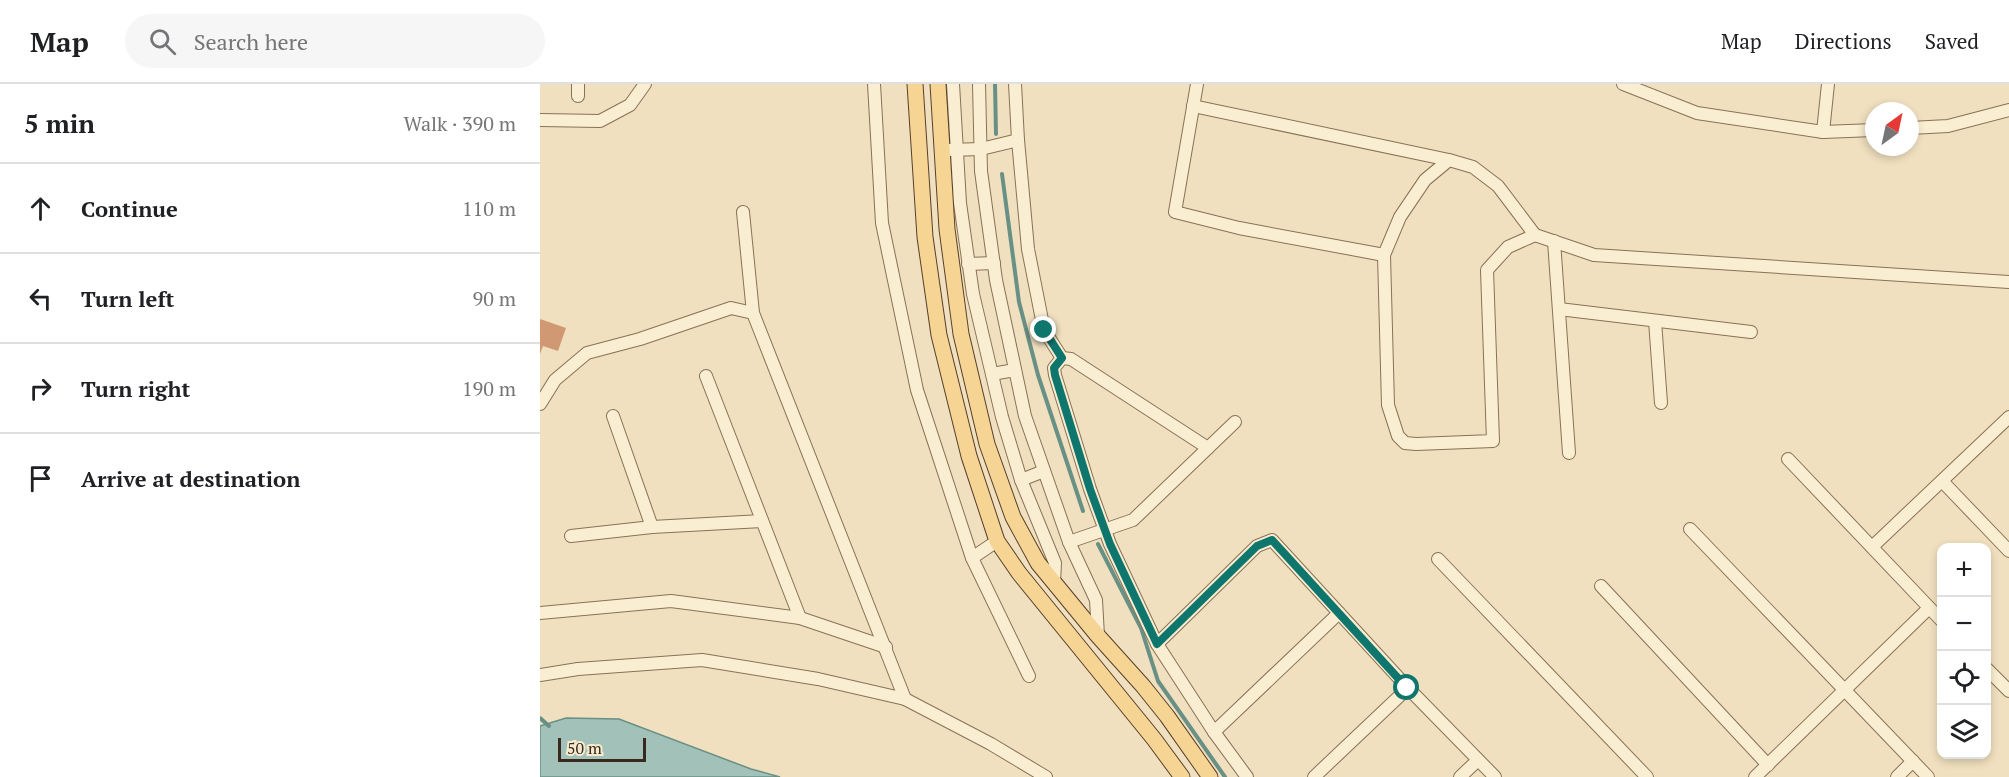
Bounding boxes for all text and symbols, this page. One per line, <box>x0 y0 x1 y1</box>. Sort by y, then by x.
search box <box>125 14 545 68</box>
text: Map <box>30 23 89 60</box>
icon: search <box>146 25 179 58</box>
text: Search here <box>194 27 308 56</box>
text: Map <box>1721 27 1762 55</box>
text: Directions <box>1795 27 1892 55</box>
text: Saved <box>1925 27 1979 55</box>
north arrow <box>1865 102 1919 156</box>
text: 5 min <box>24 106 95 140</box>
text: Walk · 390 m <box>404 110 516 137</box>
icon: ahead <box>24 192 57 225</box>
text: Continue <box>81 194 178 223</box>
text: 110 m <box>462 195 516 222</box>
icon: left <box>24 282 57 315</box>
text: Turn left <box>81 284 174 313</box>
text: 90 m <box>473 285 516 312</box>
route end <box>1030 316 1056 342</box>
icon: right <box>24 372 57 405</box>
text: Turn right <box>81 374 190 403</box>
text: 190 m <box>462 375 516 402</box>
icon: arrive <box>24 462 57 495</box>
text: Arrive at destination <box>81 464 300 493</box>
map controls <box>1937 543 1991 759</box>
button: + <box>1937 543 1991 597</box>
button: − <box>1937 597 1991 651</box>
button: locate <box>1937 651 1991 705</box>
route start <box>1393 674 1419 700</box>
button: layers <box>1937 705 1991 759</box>
scale bar <box>558 735 646 762</box>
text: 50 m <box>567 737 602 759</box>

